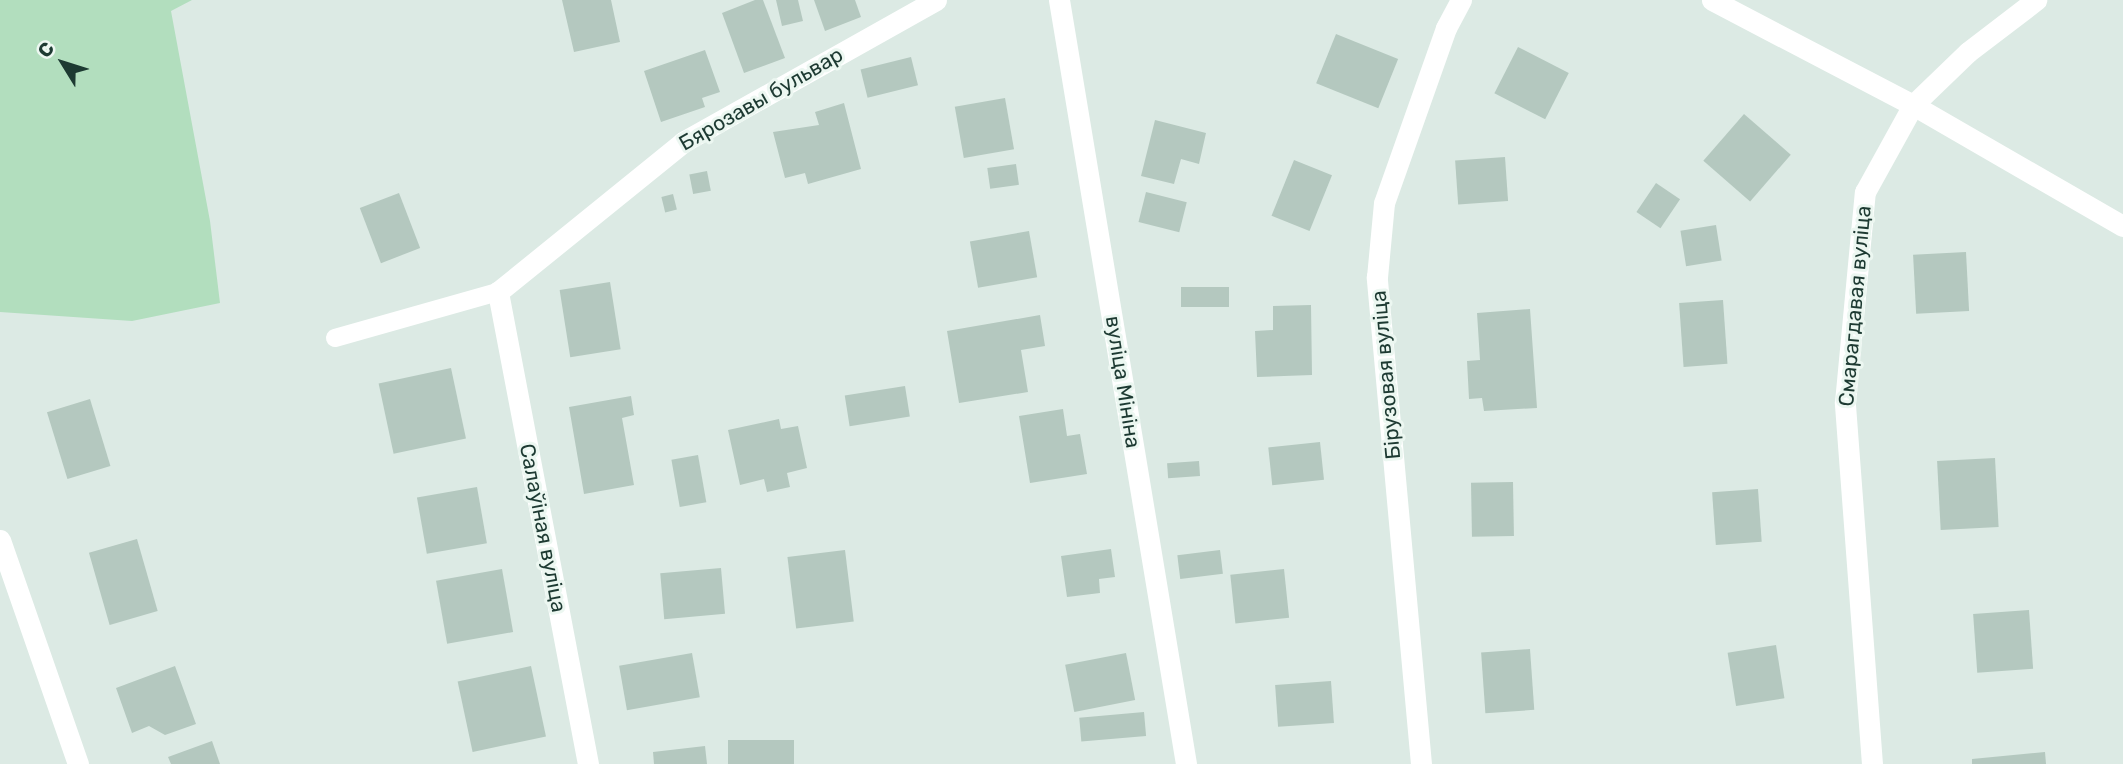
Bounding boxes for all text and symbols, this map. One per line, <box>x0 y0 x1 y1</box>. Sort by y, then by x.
north arrow <box>28 28 98 98</box>
text: С <box>33 37 59 62</box>
street label: Бярозавы бульвар <box>674 42 848 156</box>
street label: Смарагдавая вуліца <box>1834 204 1876 408</box>
street label: Бірузовая вуліца <box>1366 290 1406 460</box>
street label: вуліца Мініна <box>1100 314 1146 450</box>
street label: Салаўіная вуліца <box>514 441 572 615</box>

